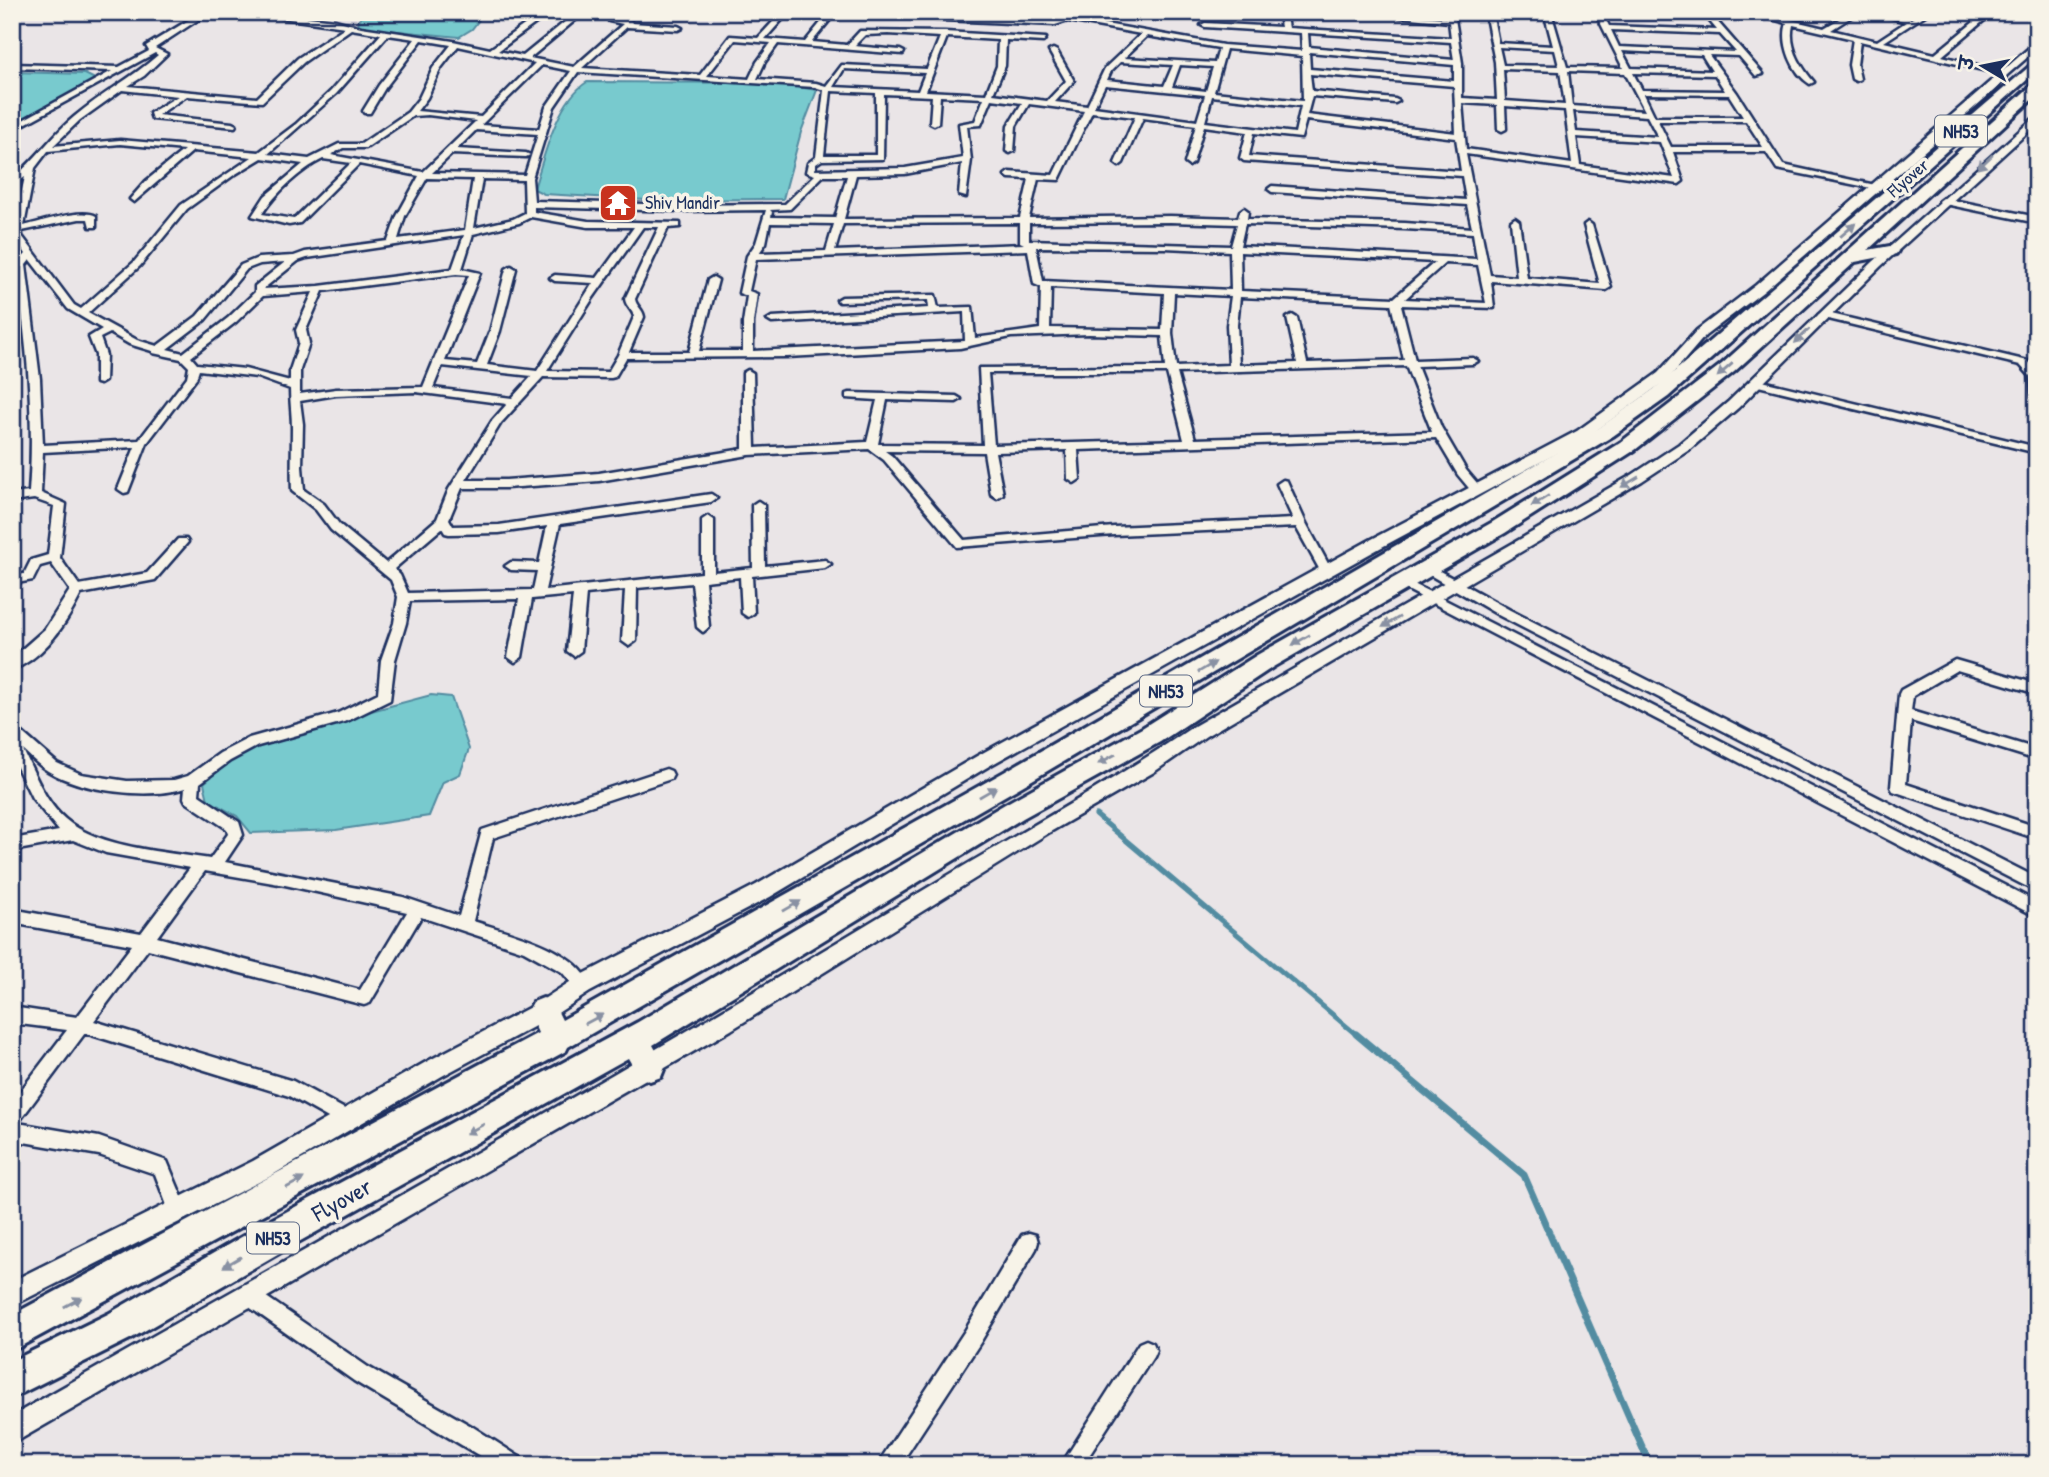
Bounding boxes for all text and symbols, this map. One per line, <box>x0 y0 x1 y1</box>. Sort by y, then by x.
north arrow <box>1948 32 2018 102</box>
text: उ <box>1952 52 1981 74</box>
road number: NH53 <box>1935 116 1987 146</box>
street label: Flyover <box>1881 152 1934 203</box>
one-way arrow <box>1977 154 1994 170</box>
temple icon: Shiv Mandir <box>597 182 639 224</box>
place label: Shiv Mandir <box>645 190 720 215</box>
one-way arrow <box>1839 223 1856 239</box>
one-way arrow <box>1794 327 1811 343</box>
one-way arrow <box>1716 362 1734 378</box>
one-way arrow <box>1620 476 1639 489</box>
one-way arrow <box>1530 495 1549 508</box>
one-way arrow <box>1381 616 1400 628</box>
one-way arrow <box>1291 634 1310 646</box>
one-way arrow <box>1198 661 1217 673</box>
road number: NH53 <box>1140 676 1192 706</box>
one-way arrow <box>1097 753 1117 765</box>
one-way arrow <box>979 786 998 798</box>
one-way arrow <box>782 900 801 913</box>
one-way arrow <box>584 1013 604 1025</box>
one-way arrow <box>465 1123 484 1135</box>
street label: Flyover <box>305 1170 377 1229</box>
one-way arrow <box>285 1177 305 1189</box>
road number: NH53 <box>247 1222 299 1254</box>
one-way arrow <box>222 1256 242 1268</box>
one-way arrow <box>63 1296 82 1308</box>

